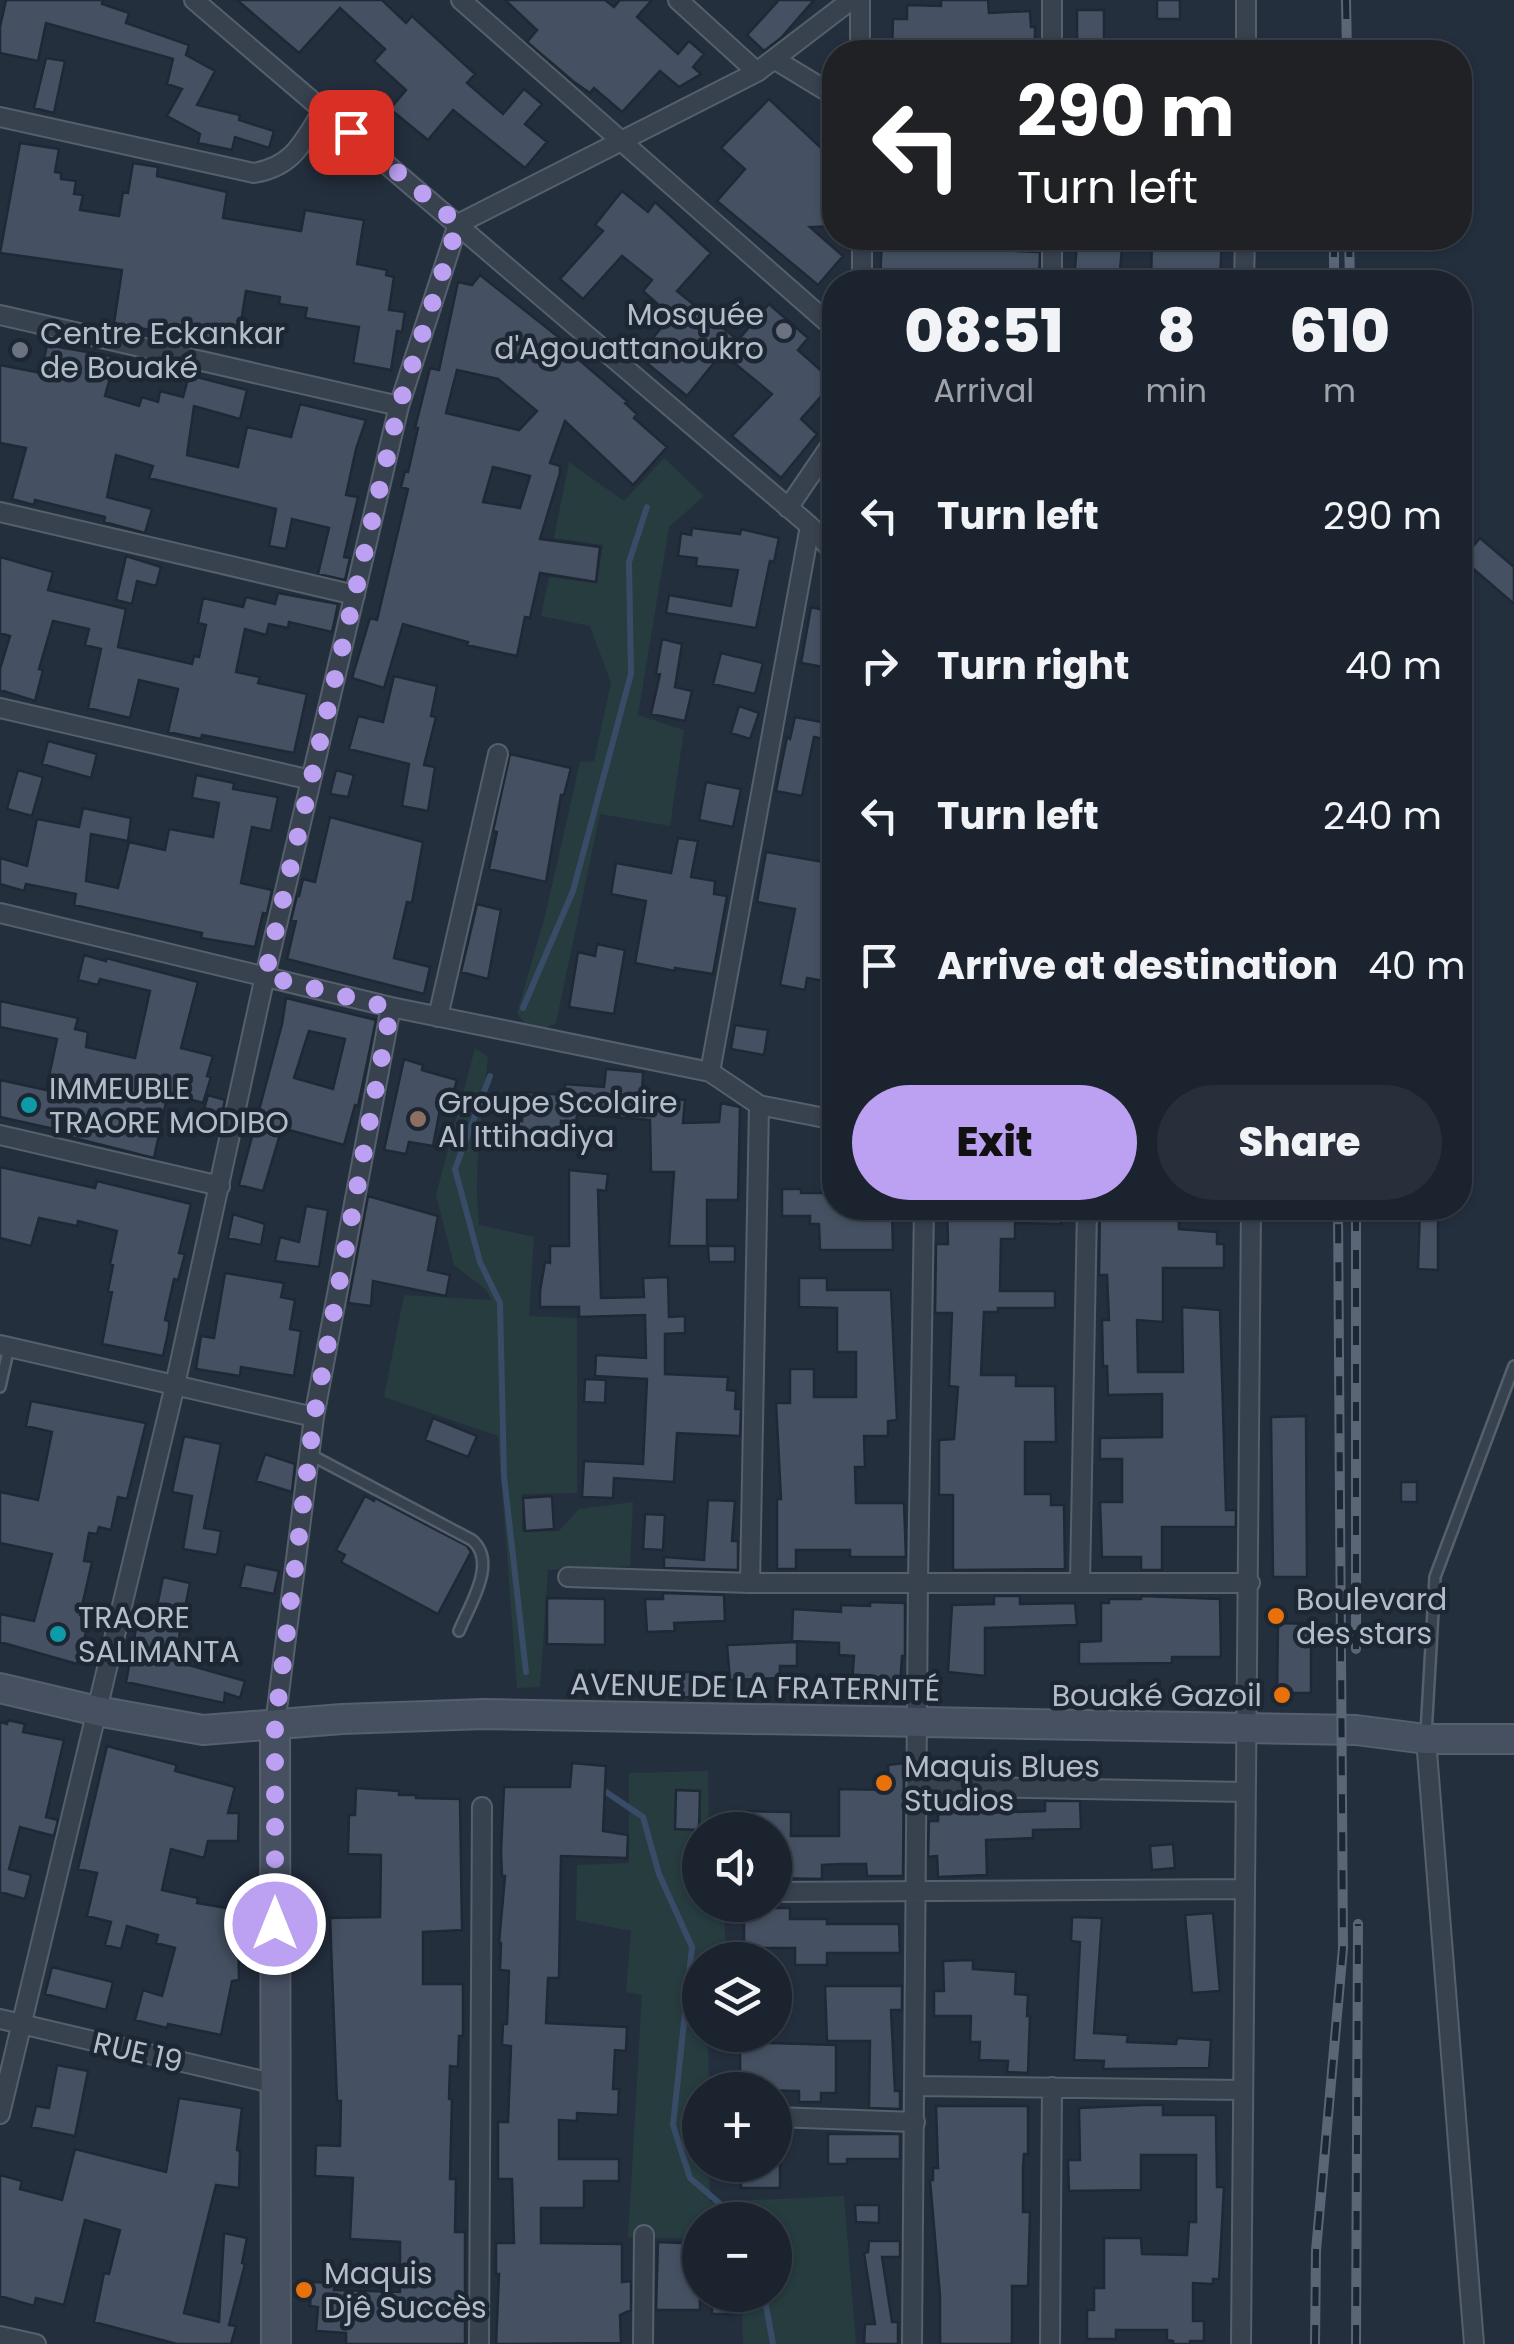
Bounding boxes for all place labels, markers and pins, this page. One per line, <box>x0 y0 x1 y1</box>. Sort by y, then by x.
pin <box>309 90 394 175</box>
place label: Mosquée d'Agouattanoukro <box>494 293 764 370</box>
place label: Centre Eckankar de Bouaké <box>40 312 285 389</box>
marker: Mosquée d'Agouattanoukro <box>773 320 795 342</box>
marker: Centre Eckankar de Bouaké <box>9 339 31 361</box>
place label: IMMEUBLE TRAORE MODIBO <box>49 1067 289 1144</box>
place label: Groupe Scolaire Al Ittihadiya <box>438 1081 678 1158</box>
marker: IMMEUBLE TRAORE MODIBO <box>18 1094 40 1116</box>
marker: Groupe Scolaire Al Ittihadiya <box>407 1108 429 1130</box>
place label: Boulevard des stars <box>1296 1578 1447 1655</box>
place label: TRAORE SALIMANTA <box>78 1596 240 1673</box>
marker: Boulevard des stars <box>1265 1605 1287 1627</box>
marker: TRAORE SALIMANTA <box>47 1623 69 1645</box>
place label: Bouaké Gazoil <box>1052 1674 1262 1717</box>
marker: Bouaké Gazoil <box>1271 1684 1293 1706</box>
place label: Maquis Blues Studios <box>904 1745 1100 1822</box>
marker: Maquis Blues Studios <box>873 1772 895 1794</box>
place label: Maquis Djê Succès <box>324 2252 487 2329</box>
marker: Maquis Djê Succès <box>293 2279 315 2301</box>

